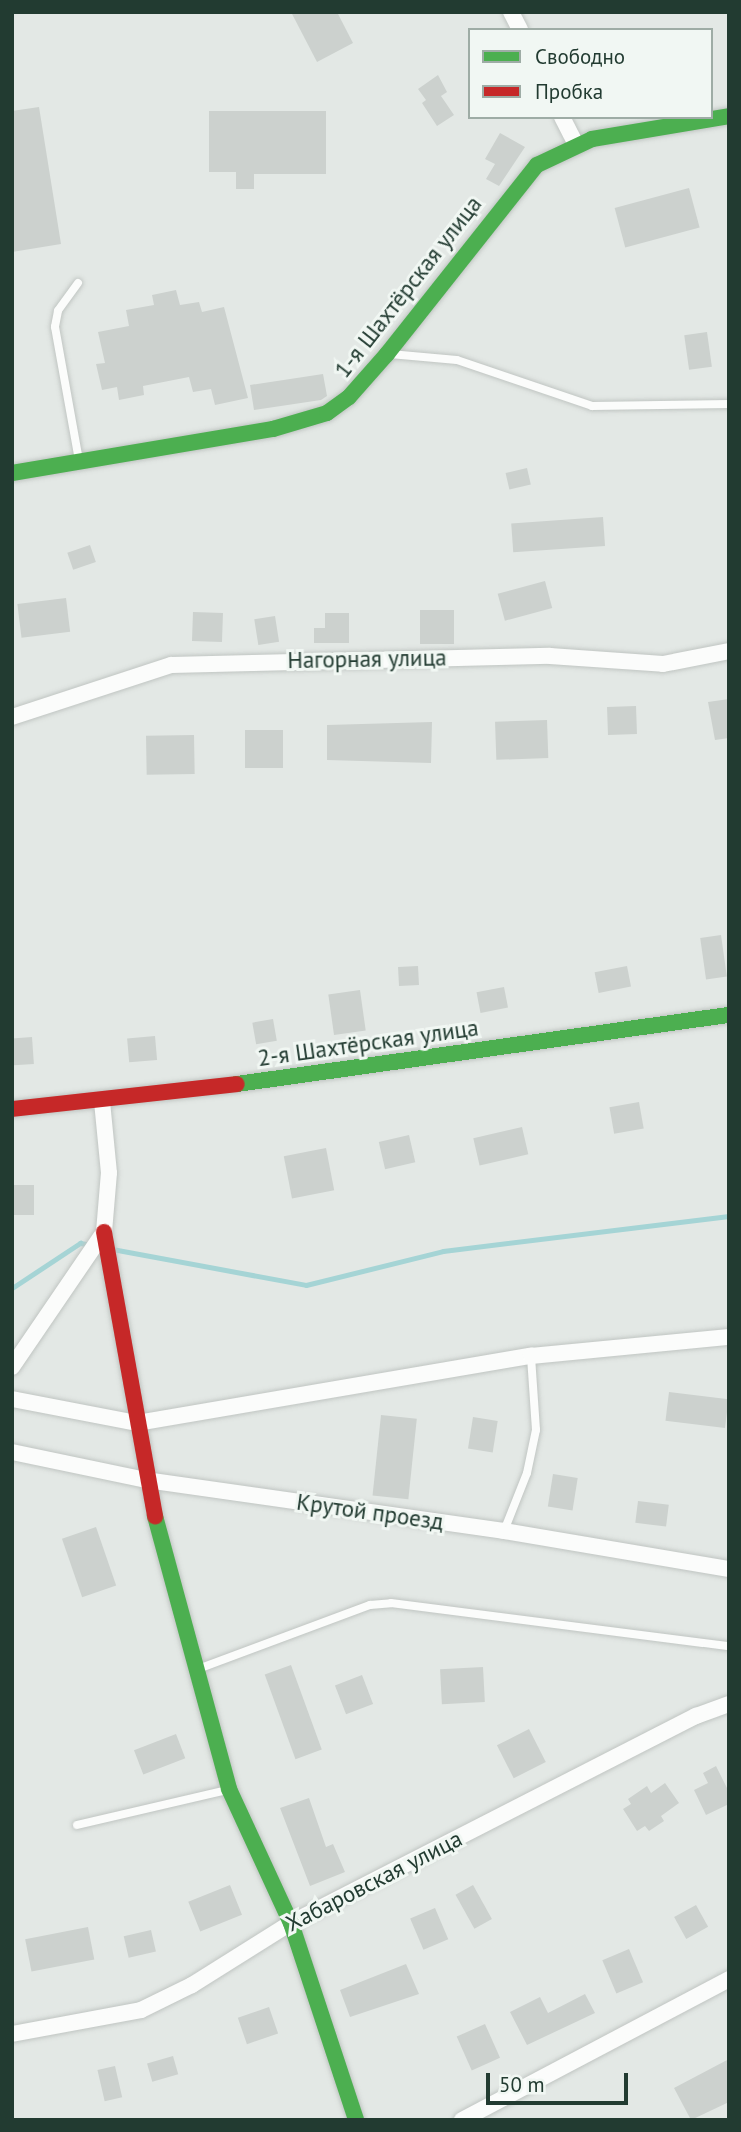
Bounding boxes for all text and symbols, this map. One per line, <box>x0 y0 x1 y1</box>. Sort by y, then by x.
legend <box>468 28 713 119</box>
text: Свободно <box>535 43 625 70</box>
text: Пробка <box>535 78 603 105</box>
street label: 1-я Шахтёрская улица <box>329 191 487 383</box>
street label: Нагорная улица <box>287 644 447 674</box>
street label: 2-я Шахтёрская улица <box>256 1014 480 1072</box>
street label: Крутой проезд <box>295 1488 445 1536</box>
street label: Хабаровская улица <box>281 1825 467 1937</box>
scale bar <box>489 2058 631 2102</box>
text: 50 m <box>499 2071 545 2098</box>

